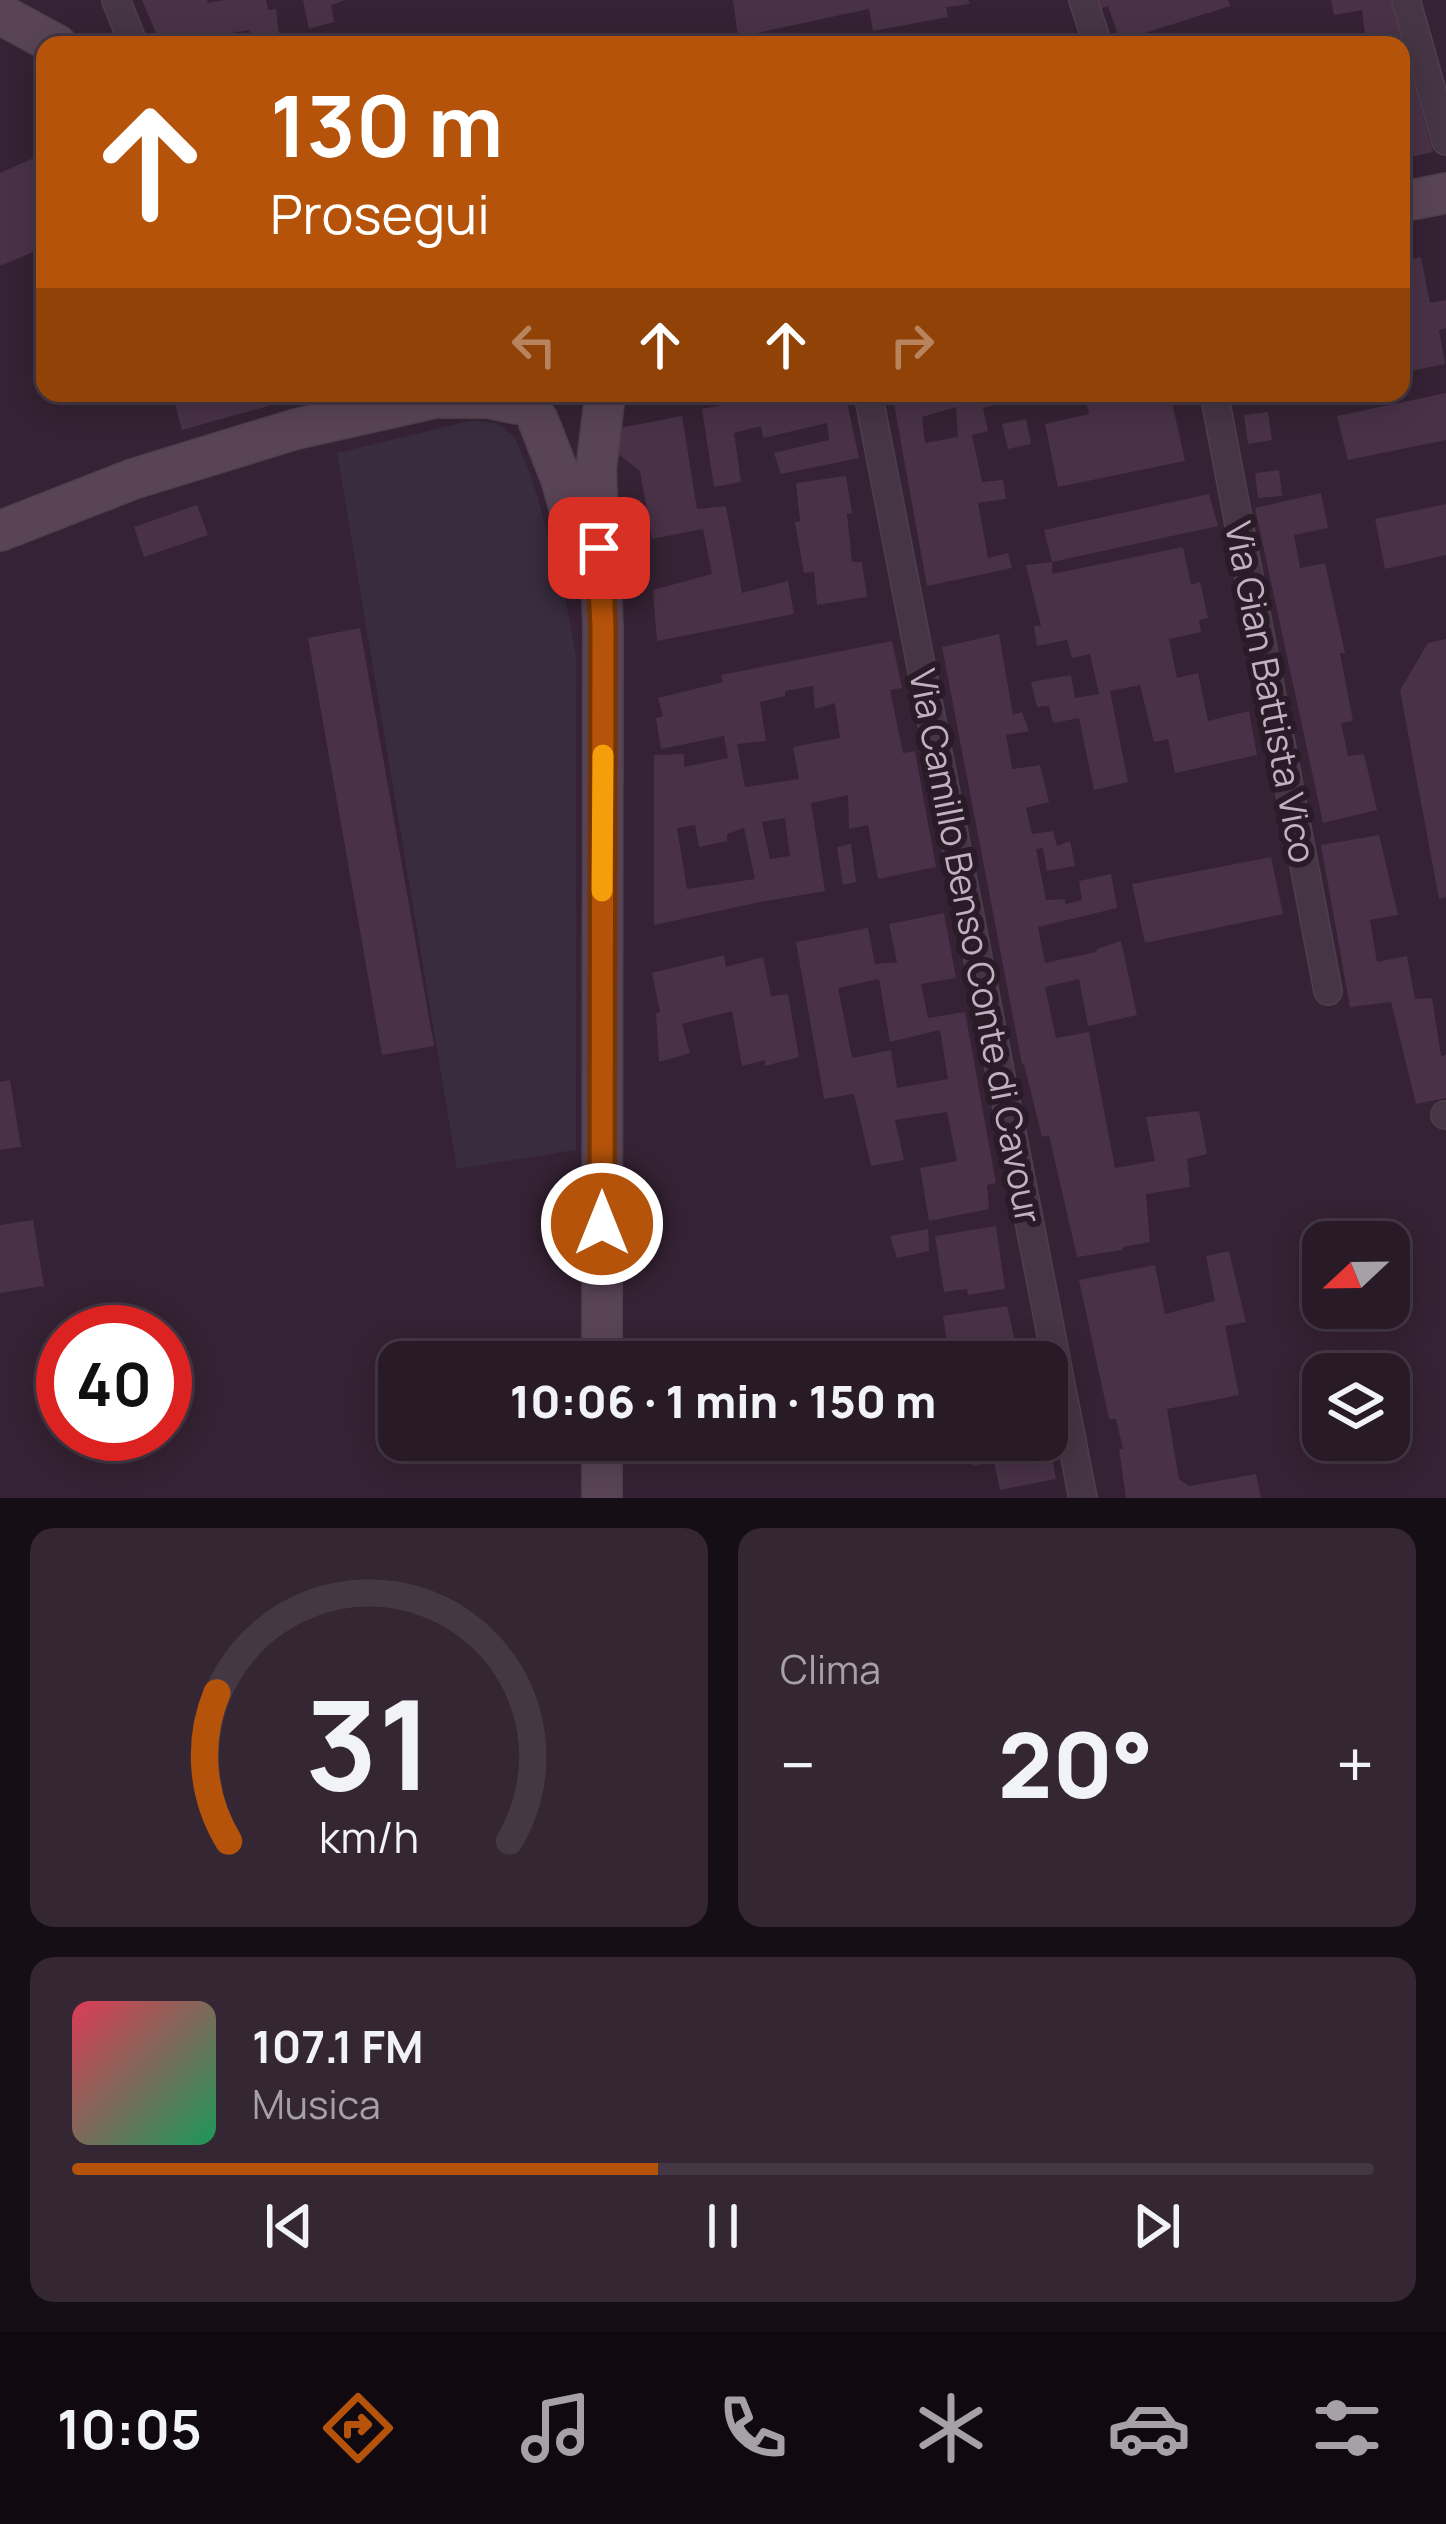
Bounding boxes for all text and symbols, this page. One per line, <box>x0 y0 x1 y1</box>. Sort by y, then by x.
text: 130 m <box>270 67 503 182</box>
icon: ahead <box>72 84 228 240</box>
text: Prosegui <box>270 176 490 250</box>
icon: left <box>501 312 567 378</box>
icon: ahead <box>627 312 693 378</box>
icon: ahead <box>753 312 819 378</box>
icon: right <box>879 312 945 378</box>
pin <box>548 497 650 599</box>
icon: arrive <box>566 515 632 581</box>
street label: Via Gian Battista Vico <box>1214 517 1328 867</box>
street label: Via Camillo Benso Conte di Cavour <box>898 665 1054 1227</box>
position arrow <box>539 1161 665 1287</box>
north arrow <box>1302 1221 1410 1329</box>
map controls <box>1302 1221 1410 1461</box>
speed limit sign: 40 <box>36 1305 192 1461</box>
button: layers <box>1302 1353 1410 1461</box>
text: 10:06 · 1 min · 150 m <box>510 1370 936 1432</box>
text: Clima <box>780 1642 881 1696</box>
text: 31 <box>305 1657 433 1827</box>
text: 20° <box>998 1702 1154 1825</box>
text: − <box>780 1719 816 1809</box>
text: + <box>1336 1719 1374 1809</box>
text: km/h <box>319 1806 419 1865</box>
text: 107.1 FM <box>252 2015 424 2077</box>
text: Musica <box>252 2077 381 2131</box>
icon: previous <box>256 2193 322 2259</box>
icon: pause <box>690 2193 756 2259</box>
icon: next <box>1124 2193 1190 2259</box>
icon: directions <box>316 2386 400 2470</box>
icon: music <box>514 2386 598 2470</box>
icon: phone <box>711 2386 795 2470</box>
icon: climate <box>909 2386 993 2470</box>
icon: car <box>1107 2386 1191 2470</box>
icon: filters <box>1305 2386 1389 2470</box>
text: 10:05 <box>57 2391 202 2465</box>

